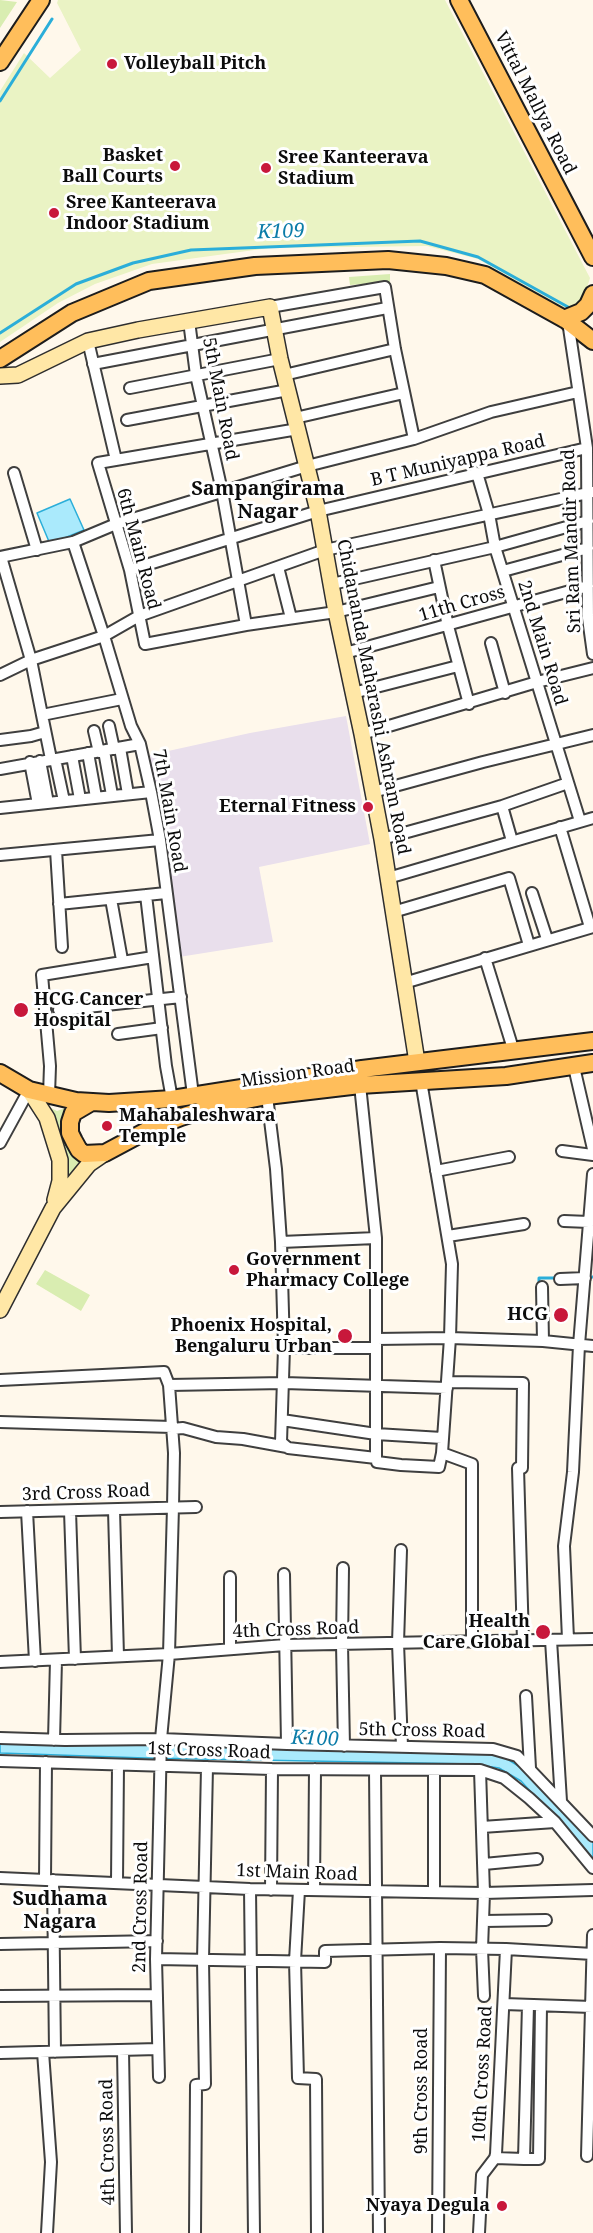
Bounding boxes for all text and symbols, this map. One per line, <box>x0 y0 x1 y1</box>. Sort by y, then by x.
street label: Vittal Mallya Road <box>490 28 580 178</box>
place label: Volleyball Pitch <box>124 53 266 75</box>
marker: Volleyball Pitch <box>105 57 119 71</box>
place label: Basket Ball Courts <box>62 145 163 188</box>
place label: Sree Kanteerava Stadium <box>278 147 429 190</box>
marker: Basket Ball Courts <box>168 159 182 173</box>
marker: Sree Kanteerava Stadium <box>259 161 273 175</box>
place label: Sree Kanteerava Indoor Stadium <box>66 192 217 234</box>
marker: Sree Kanteerava Indoor Stadium <box>47 206 61 220</box>
water label: K109 <box>257 219 305 245</box>
street label: 5th Main Road <box>197 336 243 462</box>
street label: B T Muniyappa Road <box>369 430 547 492</box>
street label: Sri Ram Mandir Road <box>558 449 586 633</box>
district label: Sampangirama Nagar <box>191 477 345 524</box>
street label: 6th Main Road <box>111 486 165 612</box>
street label: Chidananda Maharashi Ashram Road <box>332 537 414 857</box>
street label: 2nd Main Road <box>513 578 571 708</box>
street label: 11th Cross <box>416 581 508 627</box>
street label: 7th Main Road <box>148 748 190 874</box>
place label: Eternal Fitness <box>219 796 356 818</box>
marker: Eternal Fitness <box>361 800 375 814</box>
place label: HCG Cancer Hospital <box>34 989 143 1032</box>
marker: HCG Cancer Hospital <box>12 1001 30 1019</box>
street label: Mission Road <box>240 1055 356 1093</box>
place label: Mahabaleshwara Temple <box>119 1105 276 1148</box>
marker: Mahabaleshwara Temple <box>100 1119 114 1133</box>
place label: Government Pharmacy College <box>246 1249 409 1292</box>
marker: Government Pharmacy College <box>227 1263 241 1277</box>
place label: HCG <box>507 1304 548 1326</box>
marker: HCG <box>552 1306 570 1324</box>
place label: Phoenix Hospital, Bengaluru Urban <box>170 1315 332 1358</box>
marker: Phoenix Hospital, Bengaluru Urban <box>336 1327 354 1345</box>
street label: 3rd Cross Road <box>21 1480 151 1506</box>
place label: Health Care Global <box>423 1611 530 1654</box>
street label: 4th Cross Road <box>232 1617 360 1643</box>
marker: Health Care Global <box>534 1623 552 1641</box>
street label: 5th Cross Road <box>358 1719 486 1743</box>
water label: K100 <box>291 1726 339 1752</box>
street label: 1st Cross Road <box>147 1738 271 1764</box>
street label: 2nd Cross Road <box>129 1841 153 1973</box>
street label: 1st Main Road <box>236 1860 358 1886</box>
district label: Sudhama Nagara <box>13 1887 107 1934</box>
street label: 10th Cross Road <box>469 2005 497 2143</box>
street label: 9th Cross Road <box>411 2028 433 2154</box>
street label: 4th Cross Road <box>96 2078 120 2206</box>
place label: Nyaya Degula <box>366 2195 490 2217</box>
marker: Nyaya Degula <box>495 2199 509 2213</box>

